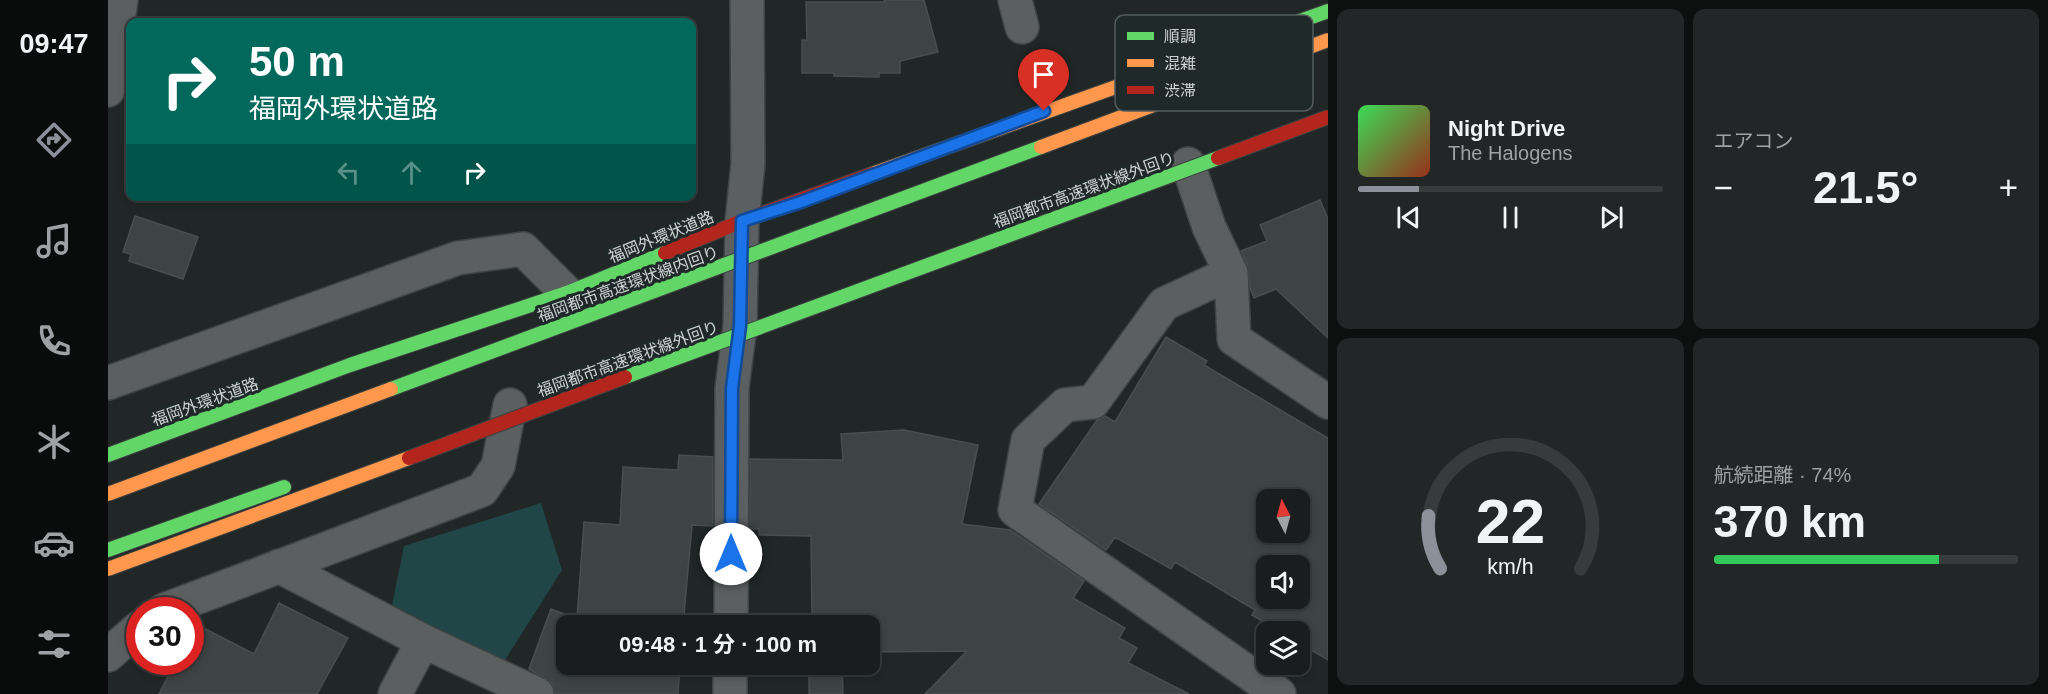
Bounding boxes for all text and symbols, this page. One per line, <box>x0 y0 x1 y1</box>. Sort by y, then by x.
legend <box>1115 15 1313 111</box>
text: 順調 <box>1164 28 1196 45</box>
text: 09:47 <box>19 29 89 59</box>
text: 50 m <box>249 38 345 85</box>
icon: right <box>150 42 228 120</box>
pin <box>1018 49 1069 111</box>
text: 混雑 <box>1164 55 1196 72</box>
icon: arrive <box>1027 58 1060 91</box>
text: 渋滞 <box>1164 82 1196 99</box>
text: 福岡外環状道路 <box>249 94 438 124</box>
text: Night Drive <box>1448 116 1565 141</box>
icon: directions <box>33 119 75 161</box>
text: エアコン <box>1714 130 1794 152</box>
text: The Halogens <box>1448 142 1573 164</box>
street label: 福岡都市高速環状線外回り <box>991 149 1177 231</box>
icon: left <box>332 156 365 189</box>
icon: ahead <box>395 156 428 189</box>
icon: right <box>458 156 491 189</box>
text: 21.5° <box>1813 162 1919 213</box>
text: − <box>1714 169 1733 206</box>
text: + <box>1999 169 2018 206</box>
icon: previous <box>1392 201 1425 234</box>
icon: pause <box>1494 201 1527 234</box>
icon: next <box>1595 201 1628 234</box>
street label: 福岡外環状道路 <box>606 208 716 266</box>
icon: music <box>33 220 75 262</box>
street label: 福岡都市高速環状線内回り <box>535 243 721 325</box>
street label: 福岡都市高速環状線外回り <box>535 318 721 400</box>
icon: phone <box>33 320 75 362</box>
street label: 福岡外環状道路 <box>149 375 261 429</box>
icon: climate <box>33 421 75 463</box>
text: 航続距離 · 74% <box>1714 464 1851 486</box>
text: 22 <box>1476 487 1545 556</box>
north arrow <box>1256 489 1310 543</box>
map controls <box>1256 489 1310 675</box>
text: 370 km <box>1714 496 1866 547</box>
icon: car <box>33 522 75 564</box>
position arrow <box>699 522 763 586</box>
button: sound <box>1256 555 1310 609</box>
text: km/h <box>1487 555 1533 579</box>
speed limit sign: 30 <box>126 597 204 675</box>
button: layers <box>1256 621 1310 675</box>
icon: filters <box>33 623 75 665</box>
text: 09:48 · 1 分 · 100 m <box>619 632 817 657</box>

